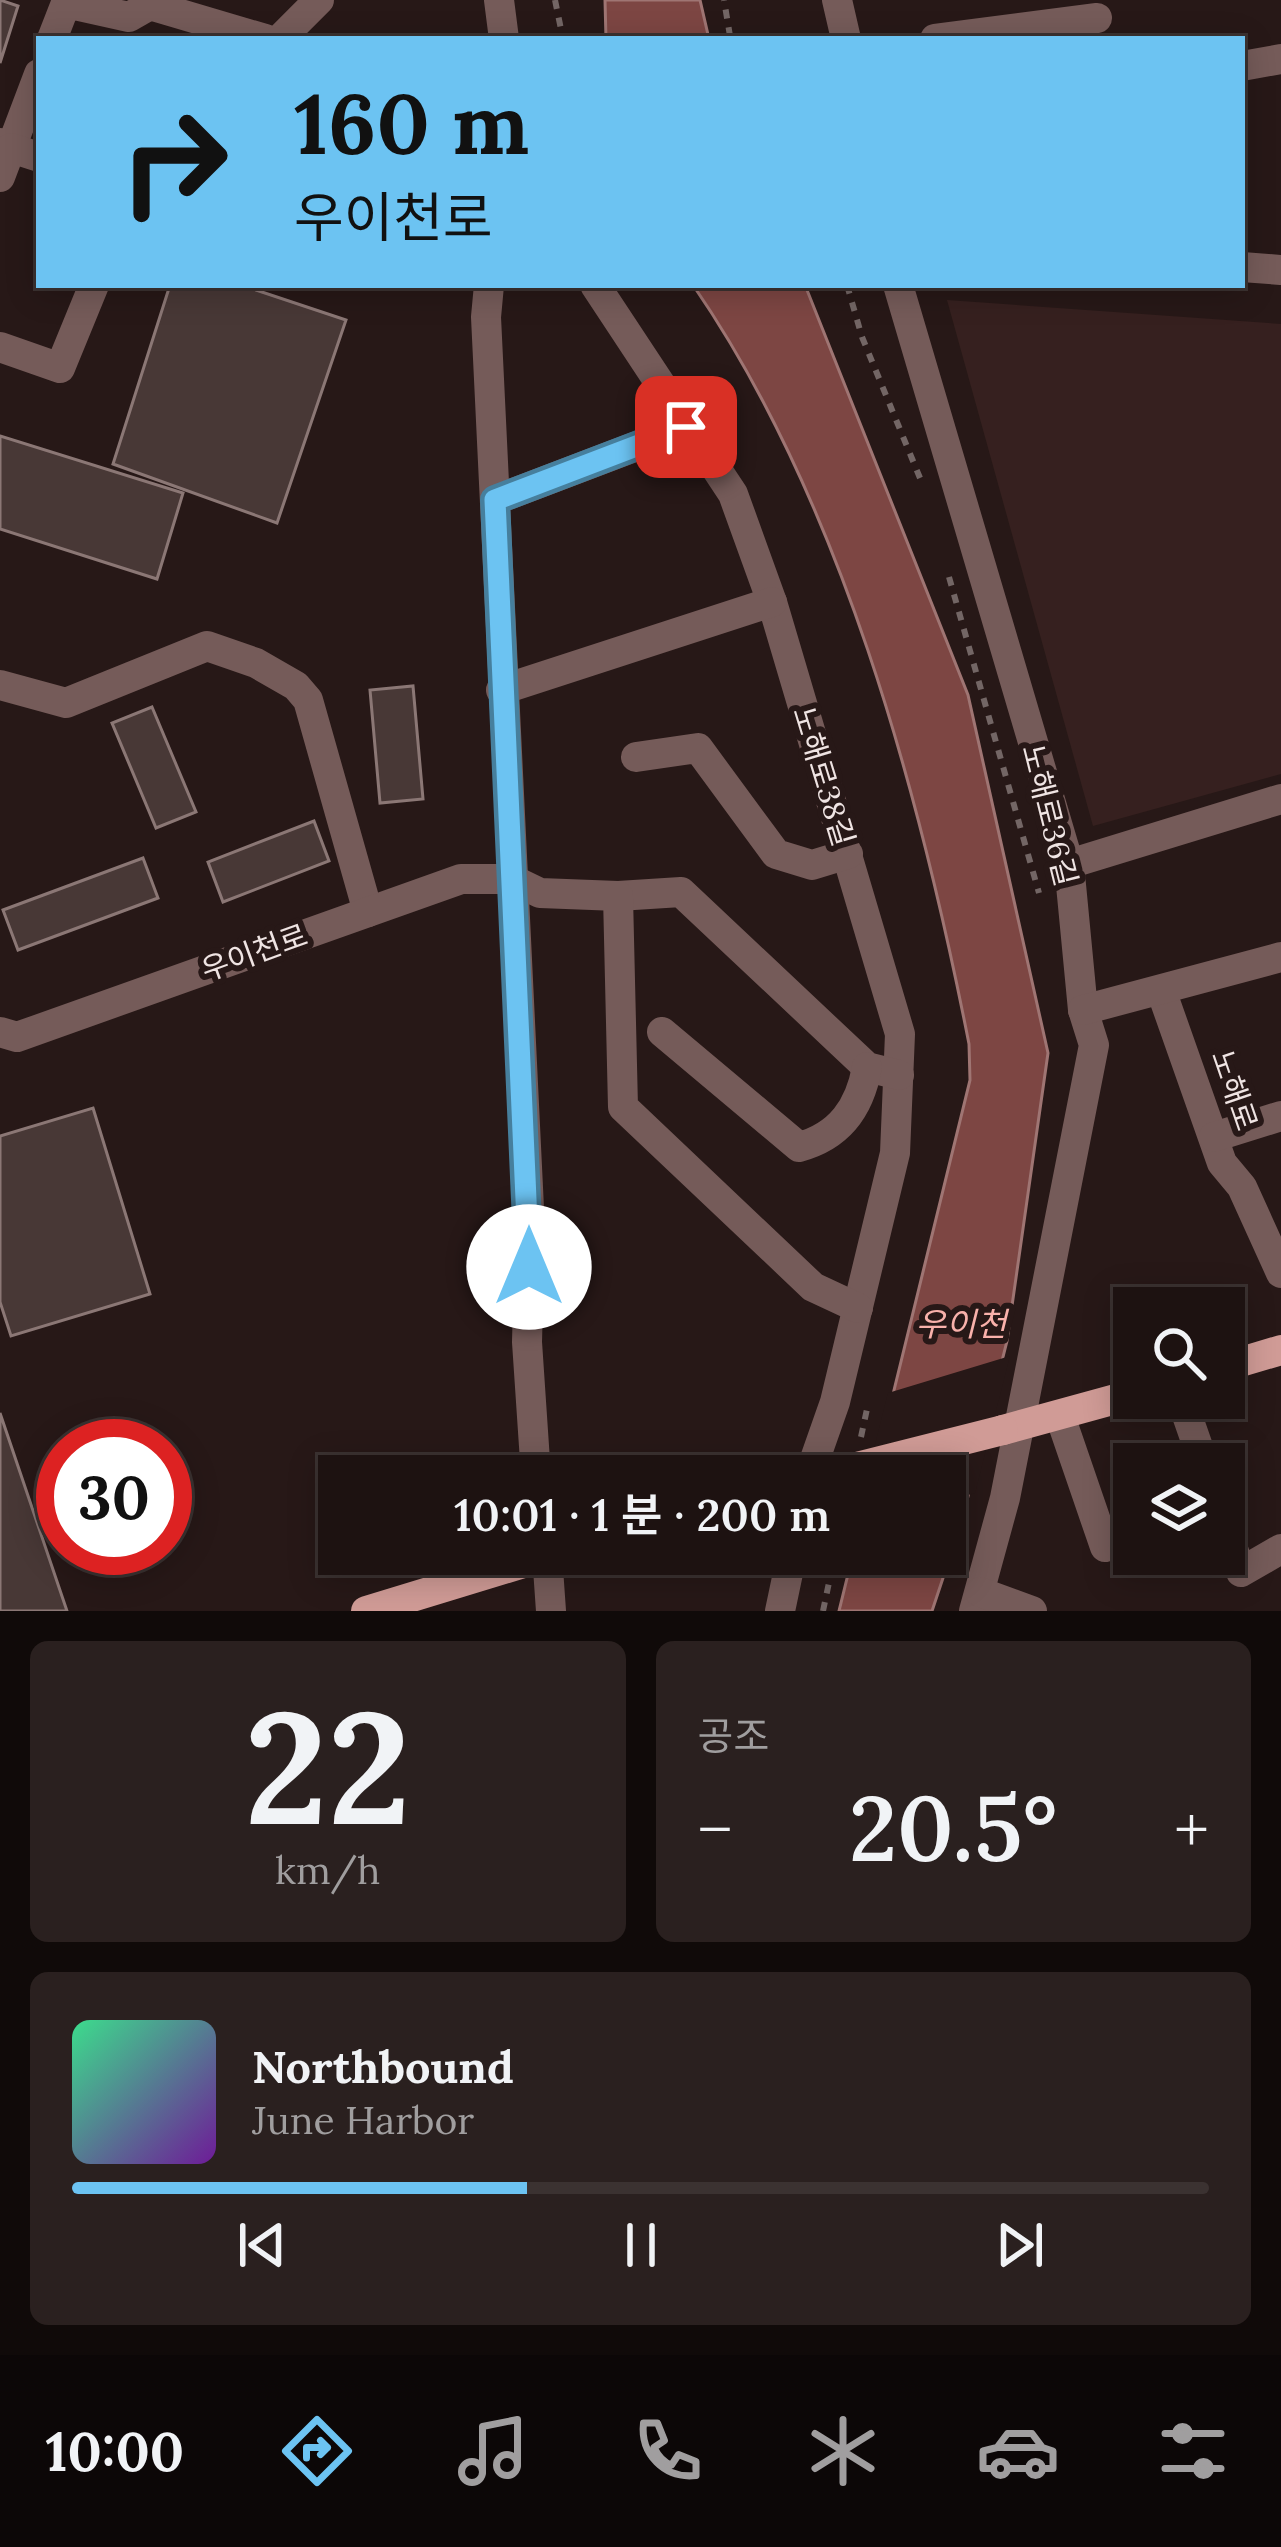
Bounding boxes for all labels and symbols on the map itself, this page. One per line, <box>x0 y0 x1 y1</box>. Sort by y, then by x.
pin <box>635 376 737 478</box>
street label: 노해로38길 <box>785 702 863 850</box>
street label: 노해로36길 <box>1014 740 1086 890</box>
street label: 우이천로 <box>196 915 312 989</box>
street label: 노해로 <box>1204 1045 1266 1135</box>
position arrow <box>466 1204 592 1330</box>
water label: 우이천 <box>915 1303 1010 1345</box>
speed limit sign: 30 <box>36 1419 192 1575</box>

